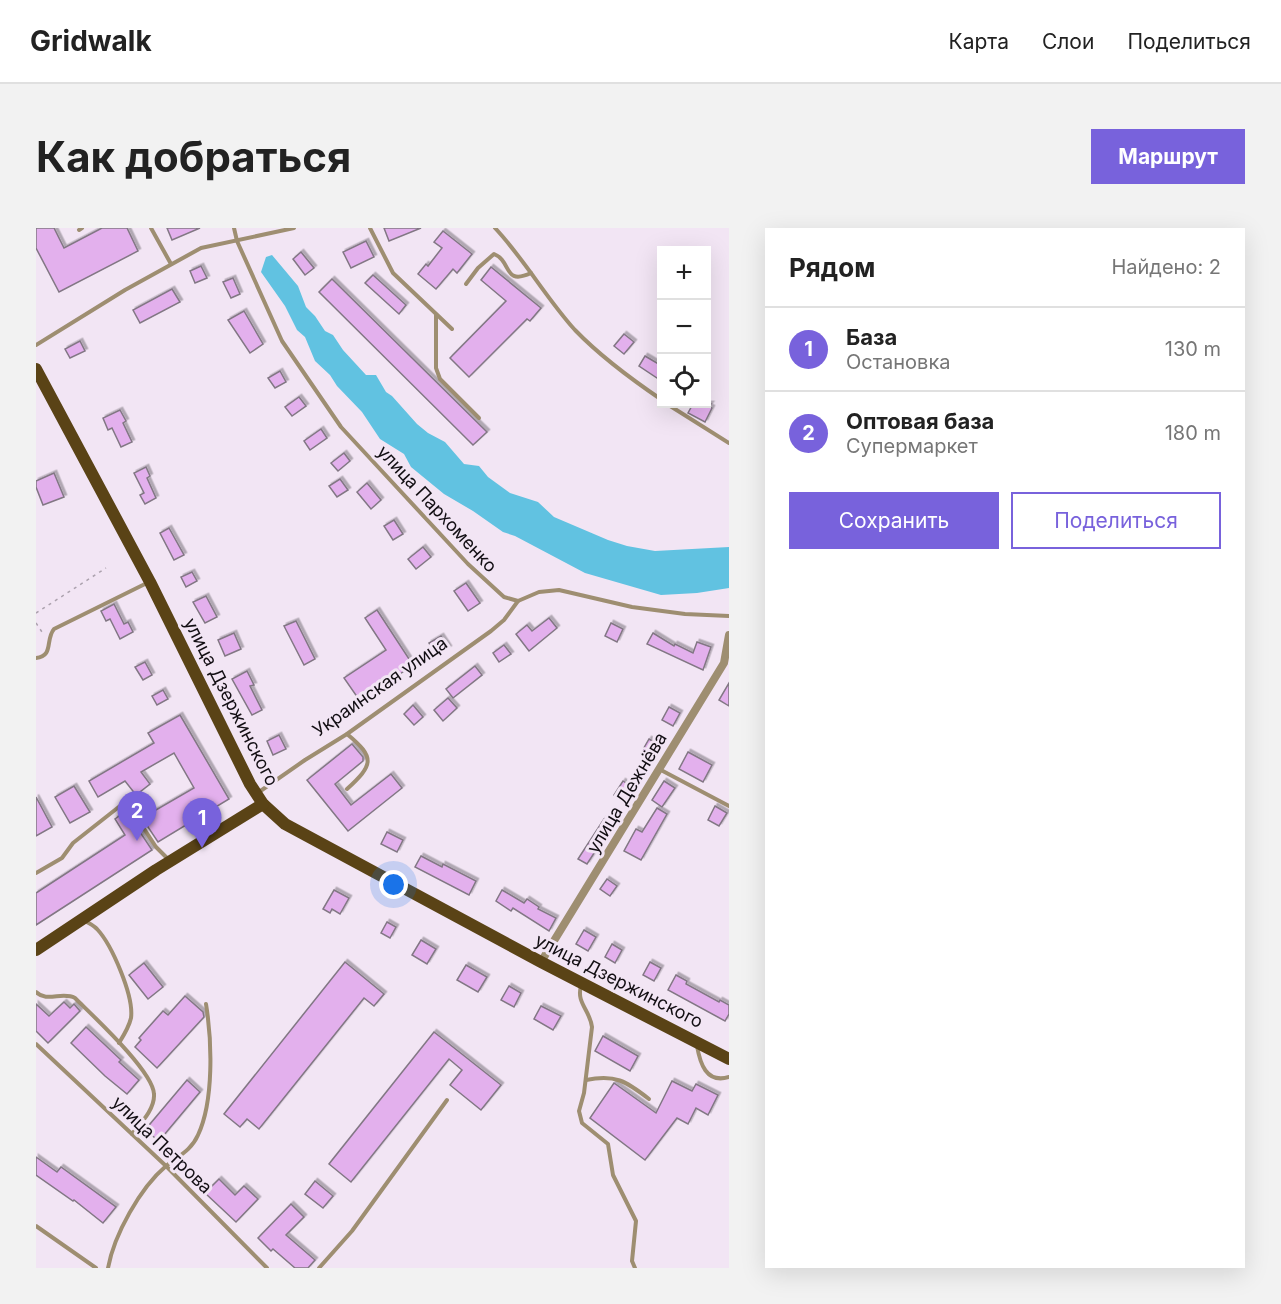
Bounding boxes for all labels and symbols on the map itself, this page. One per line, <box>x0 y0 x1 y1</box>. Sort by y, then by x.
street label: улица Пархоменко <box>373 441 502 576</box>
street label: улица Дзержинского <box>180 614 283 789</box>
street label: Украинская улица <box>308 632 451 741</box>
street label: улица Дежнёва <box>582 729 671 857</box>
pin: 2 <box>118 792 156 841</box>
pin: 1 <box>182 798 222 848</box>
your location <box>379 870 408 899</box>
street label: улица Дзержинского <box>532 929 707 1032</box>
street label: улица Петрова <box>108 1092 217 1198</box>

